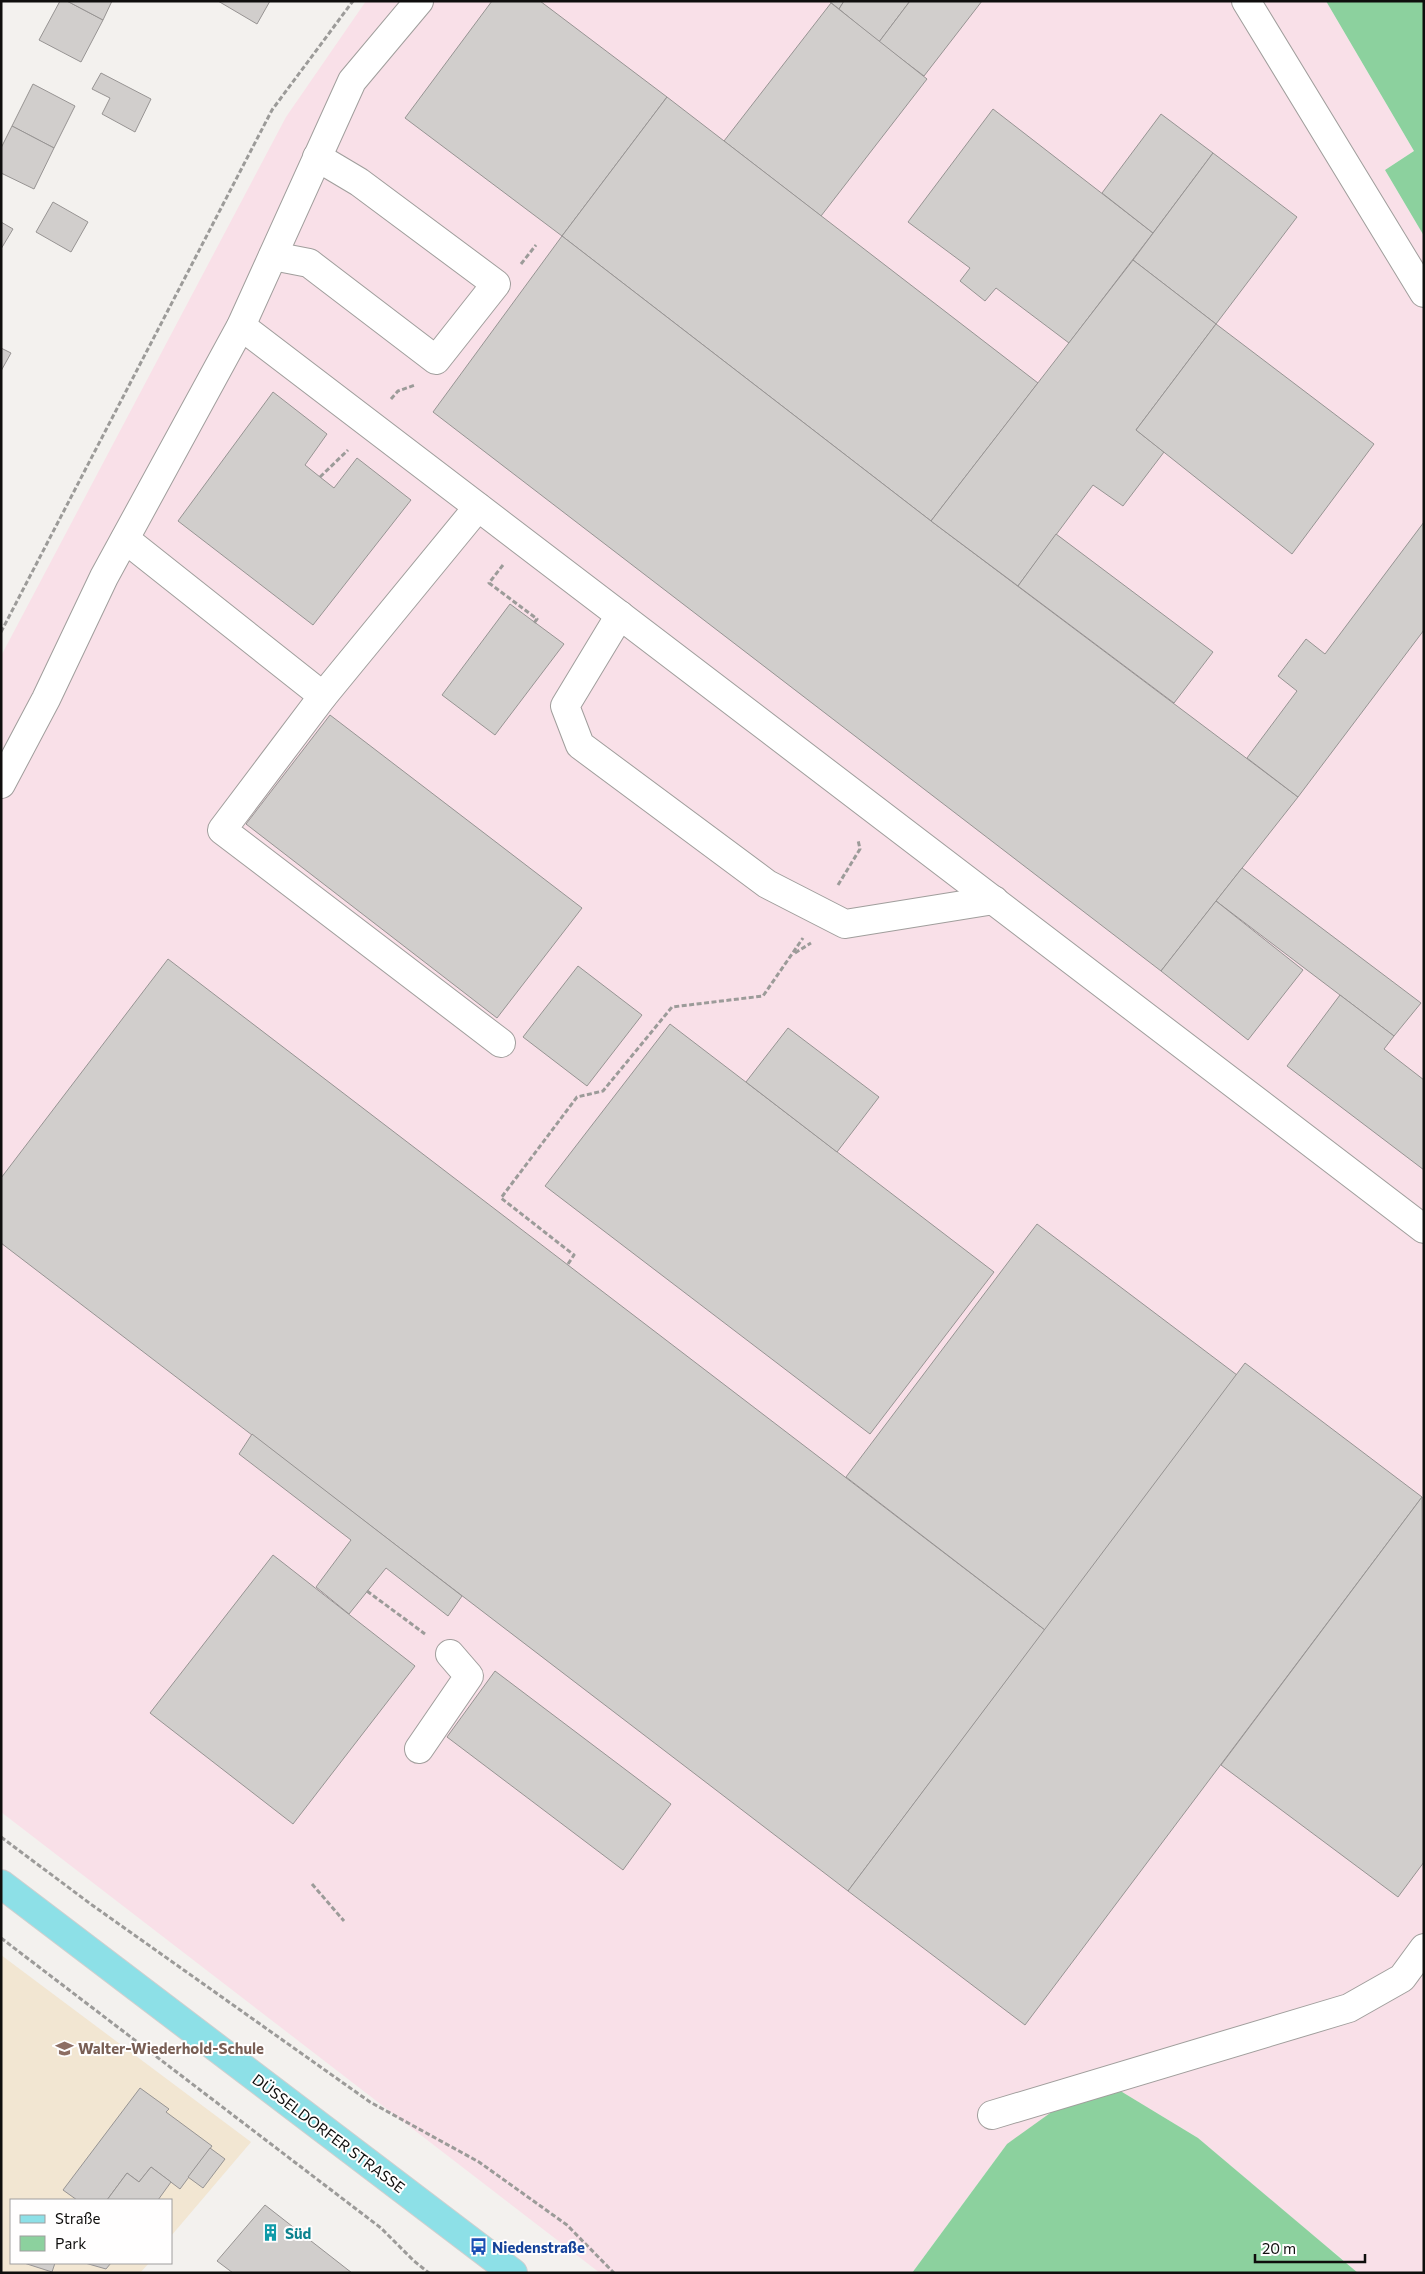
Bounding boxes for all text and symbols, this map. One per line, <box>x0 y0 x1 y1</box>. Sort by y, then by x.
school or university icon: Walter-Wiederhold-Schule <box>54 2038 74 2058</box>
place label: Walter-Wiederhold-Schule <box>78 2039 264 2057</box>
street label: DÜSSELDORFER STRASSE <box>249 2070 409 2196</box>
legend <box>10 2199 172 2264</box>
text: Straße <box>55 2209 101 2227</box>
building icon: Süd <box>261 2223 281 2243</box>
place label: Süd <box>285 2224 311 2242</box>
scale bar <box>1255 2232 1365 2264</box>
text: Park <box>55 2234 86 2252</box>
bus stop icon: Niedenstraße <box>468 2237 488 2257</box>
place label: Niedenstraße <box>492 2238 585 2256</box>
text: 20 m <box>1262 2239 1296 2257</box>

